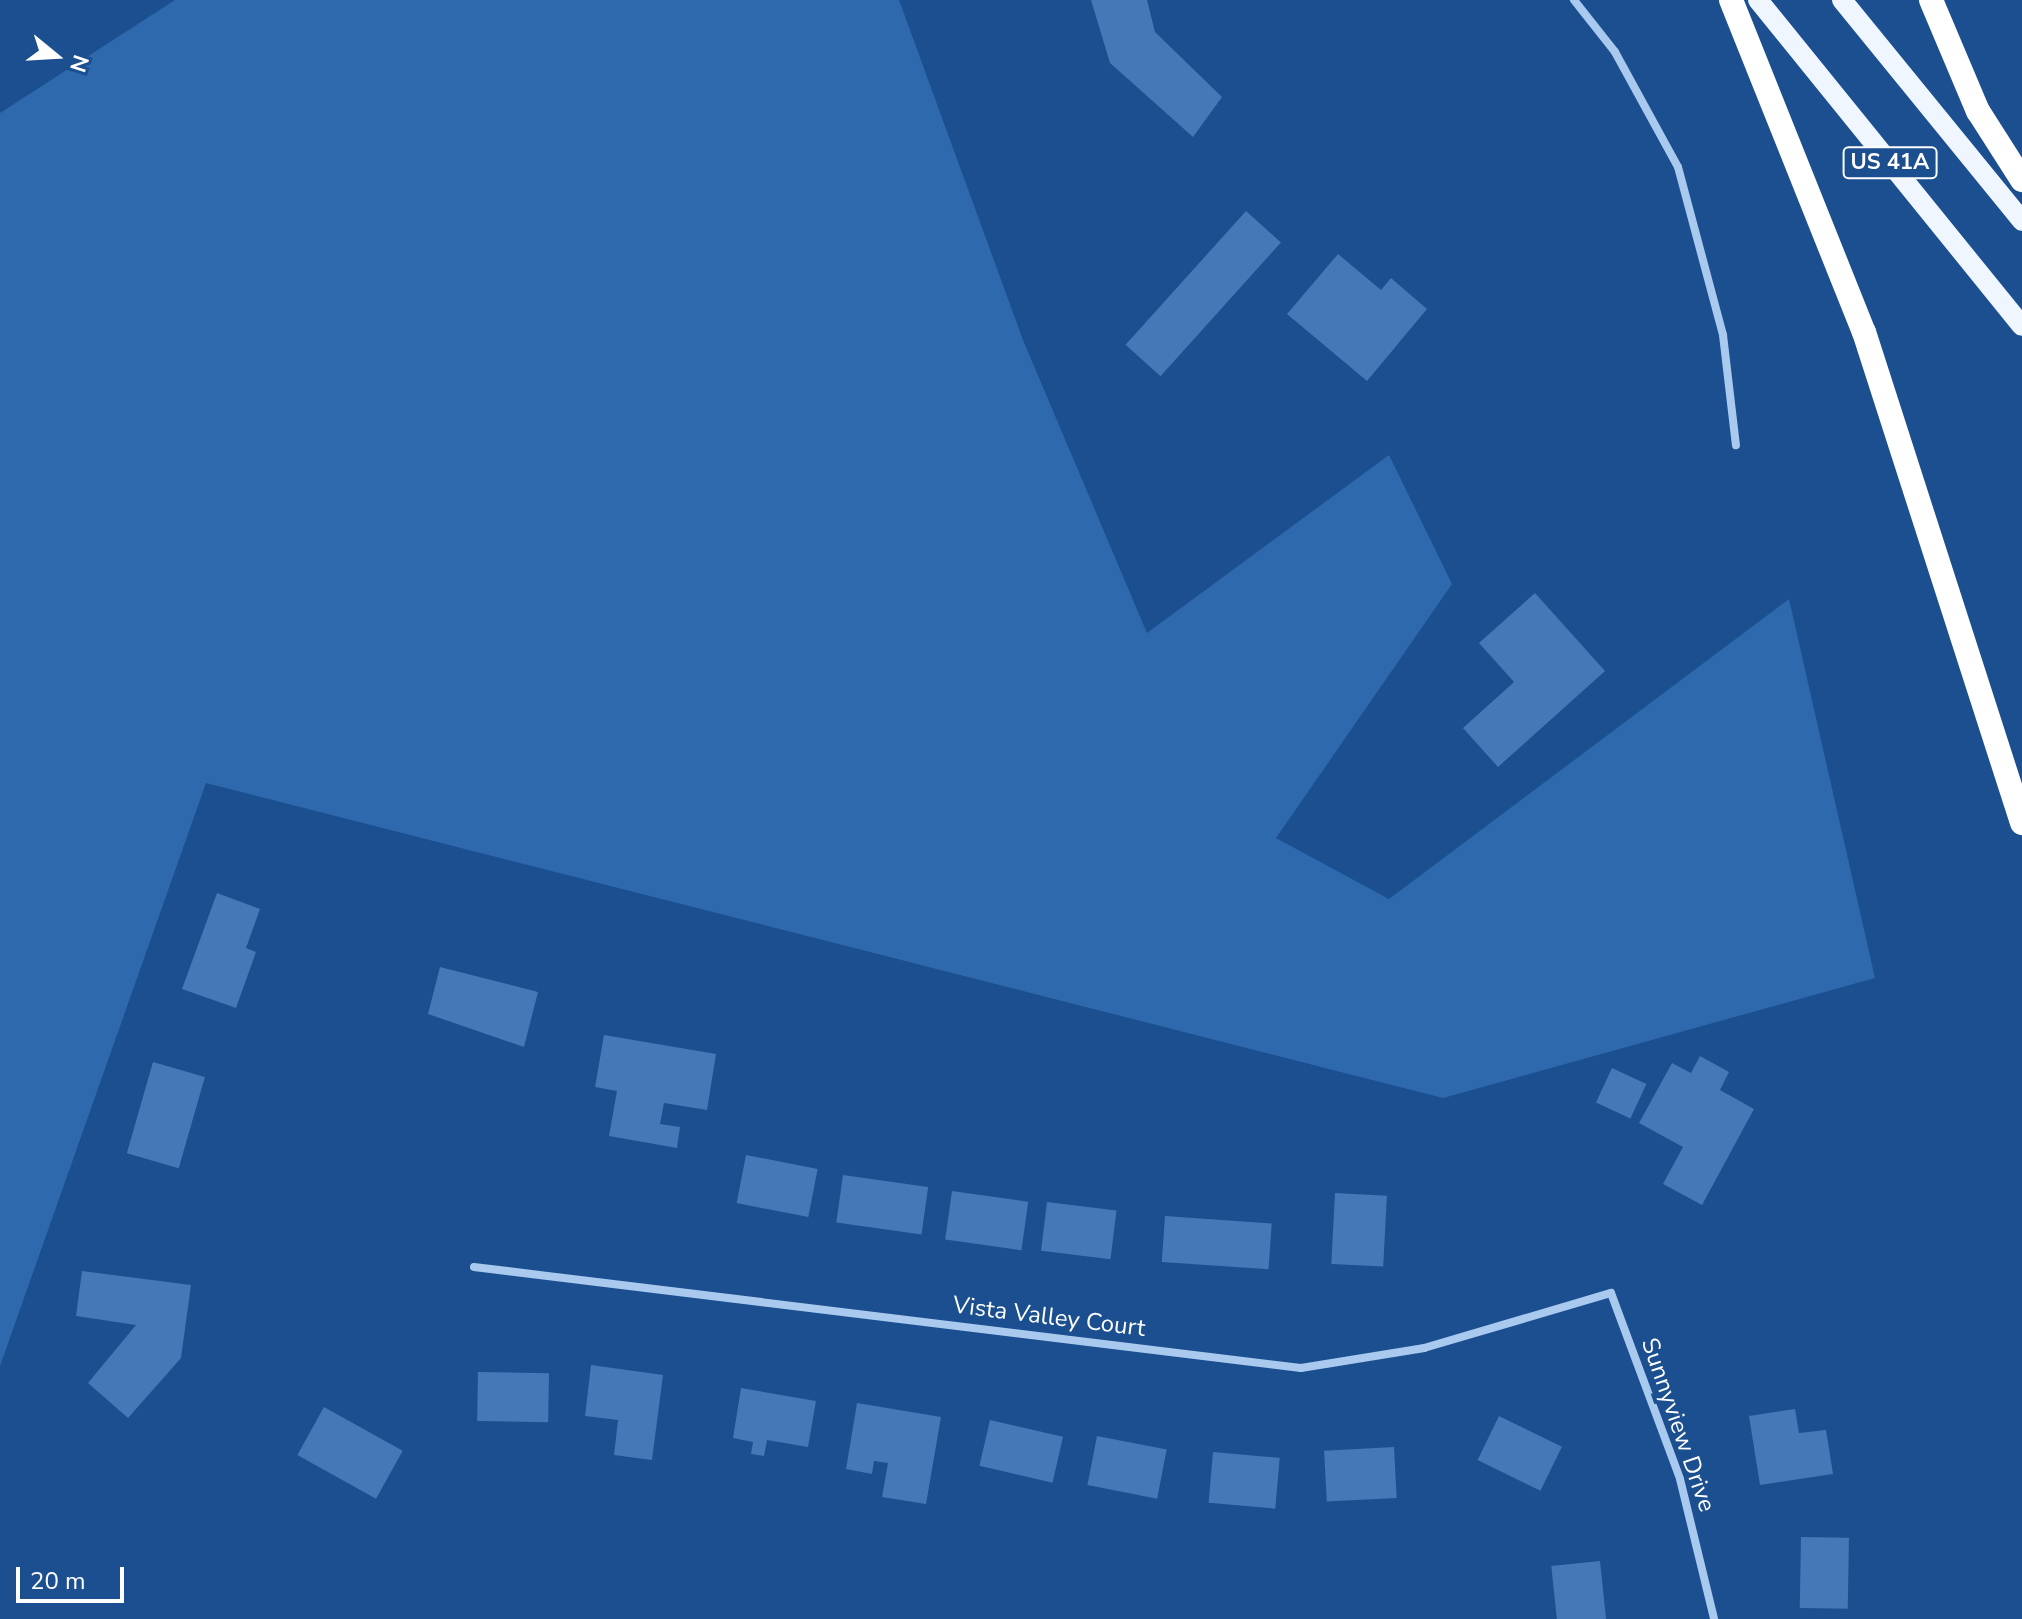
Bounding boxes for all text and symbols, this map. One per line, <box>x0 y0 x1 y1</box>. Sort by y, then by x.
north arrow <box>16 16 96 96</box>
text: N <box>62 51 96 76</box>
road number: US 41A <box>1842 145 1938 181</box>
street label: Vista Valley Court <box>951 1291 1147 1343</box>
street label: Sunnyview Drive <box>1635 1334 1721 1516</box>
scale bar <box>20 1551 128 1601</box>
text: 20 m <box>30 1565 86 1597</box>

